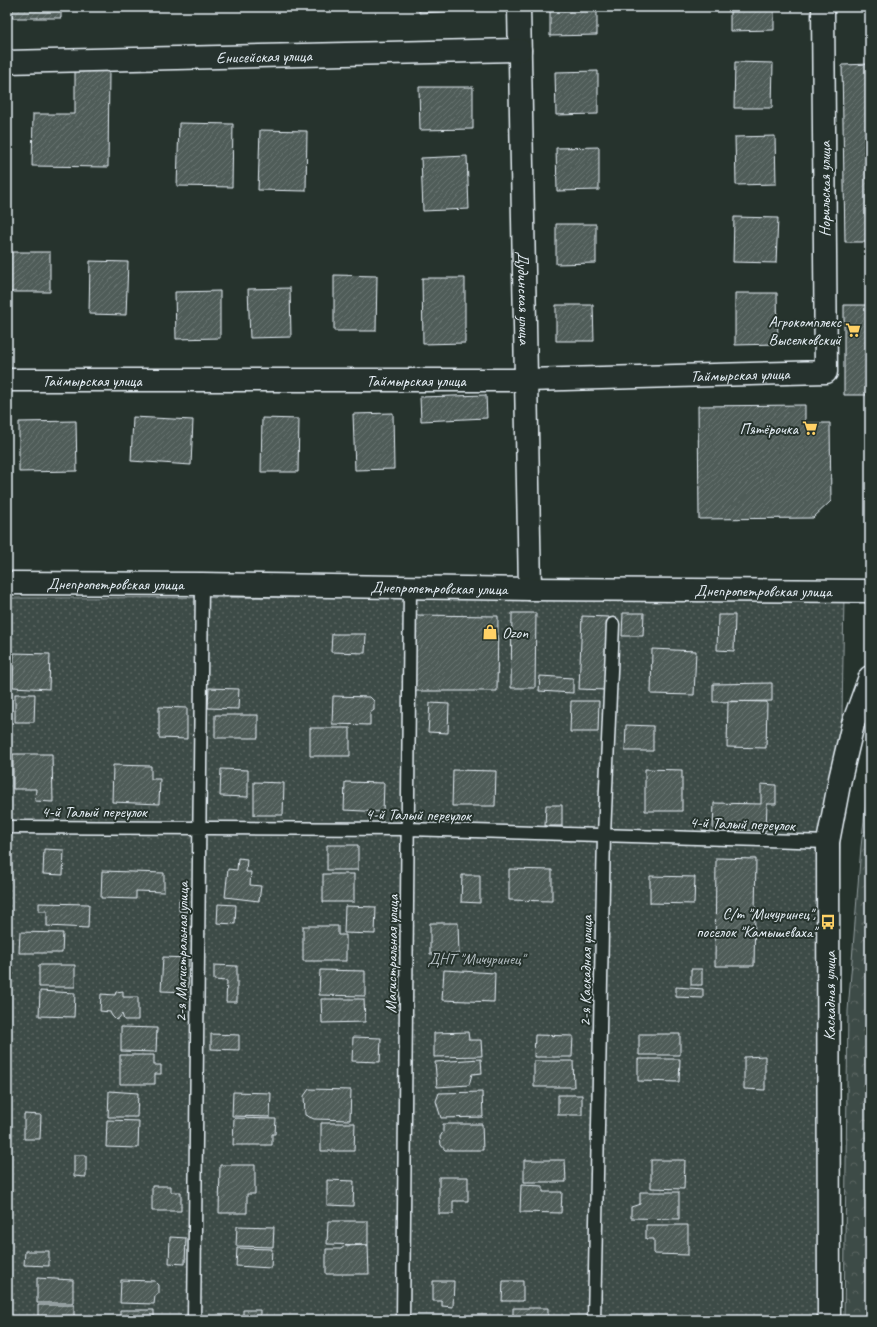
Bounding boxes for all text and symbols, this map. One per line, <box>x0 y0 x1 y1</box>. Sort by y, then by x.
street label: Енисейская улица <box>216 46 314 68</box>
street label: Норильская улица <box>815 140 835 237</box>
street label: Дудинская улица <box>513 251 534 346</box>
place label: Агрокомплекс Выселковский <box>768 312 842 350</box>
supermarket icon: Агрокомплекс Выселковский <box>844 321 862 339</box>
street label: Таймырская улица <box>690 364 791 387</box>
street label: Таймырская улица <box>42 371 143 391</box>
street label: Таймырская улица <box>366 371 467 391</box>
place label: Пятёрочка <box>739 419 800 439</box>
supermarket icon: Пятёрочка <box>801 419 819 437</box>
street label: Днепропетровская улица <box>46 574 185 595</box>
street label: Днепропетровская улица <box>370 578 509 600</box>
street label: Днепропетровская улица <box>694 581 833 602</box>
shop icon: Ozon <box>481 623 499 641</box>
place label: Ozon <box>502 623 529 643</box>
street label: 4-й Талый переулок <box>41 802 149 822</box>
street label: 4-й Талый переулок <box>365 804 473 826</box>
street label: 4-й Талый переулок <box>689 812 797 836</box>
street label: 2-я Магистральная улица <box>171 880 193 1022</box>
street label: Магистральная улица <box>381 893 403 1013</box>
place label: С/т "Мичуринец", поселок "Камышеваха" <box>696 904 819 942</box>
bus stop icon: С/т "Мичуринец", поселок "Камышеваха" <box>819 913 837 931</box>
street label: 2-я Каскадная улица <box>575 914 597 1027</box>
park label: ДНТ "Мичуринец" <box>427 949 528 969</box>
street label: Каскадная улица <box>820 950 840 1041</box>

